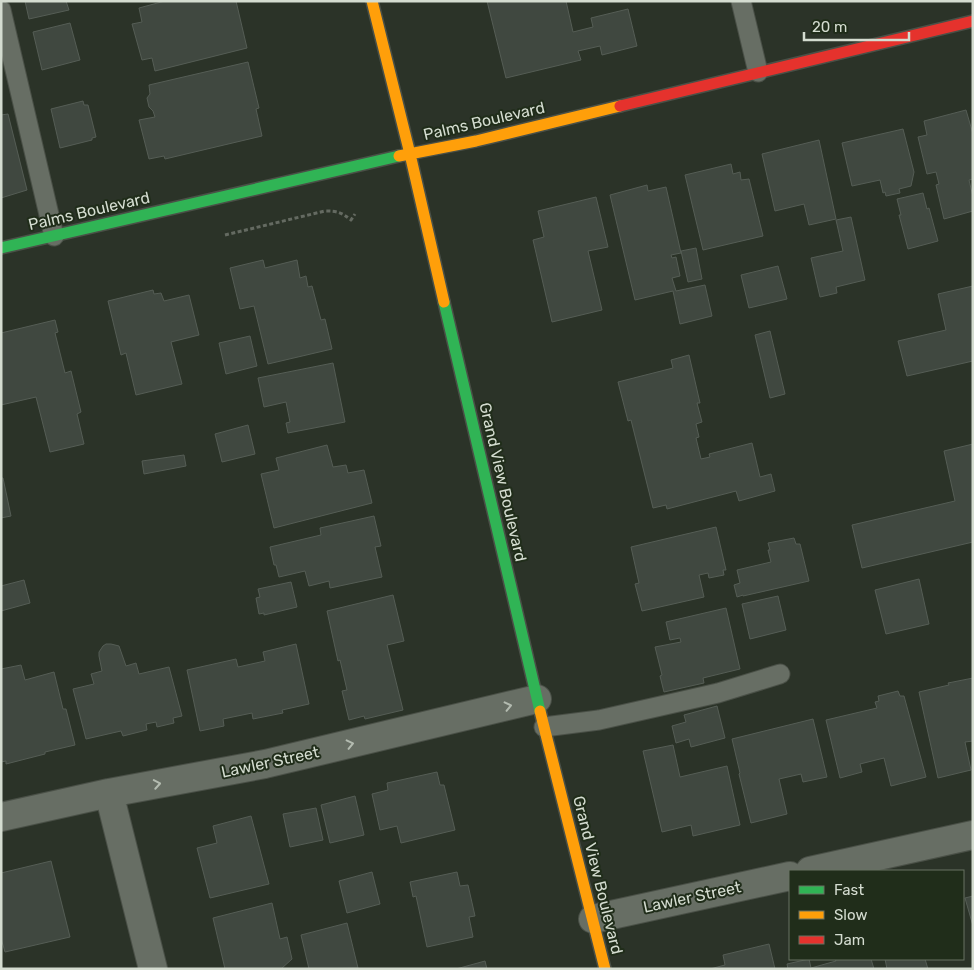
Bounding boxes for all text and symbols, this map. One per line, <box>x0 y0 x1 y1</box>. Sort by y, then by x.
scale bar <box>804 10 909 42</box>
text: 20 m <box>812 18 847 36</box>
street label: Palms Boulevard <box>421 98 547 144</box>
street label: Palms Boulevard <box>26 188 152 234</box>
street label: Grand View Boulevard <box>475 401 531 563</box>
one-way arrow <box>504 701 513 712</box>
one-way arrow <box>346 739 355 750</box>
street label: Lawler Street <box>219 742 321 782</box>
one-way arrow <box>153 779 161 790</box>
street label: Grand View Boulevard <box>569 794 627 956</box>
legend <box>789 870 964 960</box>
street label: Lawler Street <box>641 877 743 917</box>
text: Fast <box>834 881 864 899</box>
text: Slow <box>834 906 867 924</box>
text: Jam <box>834 931 865 949</box>

